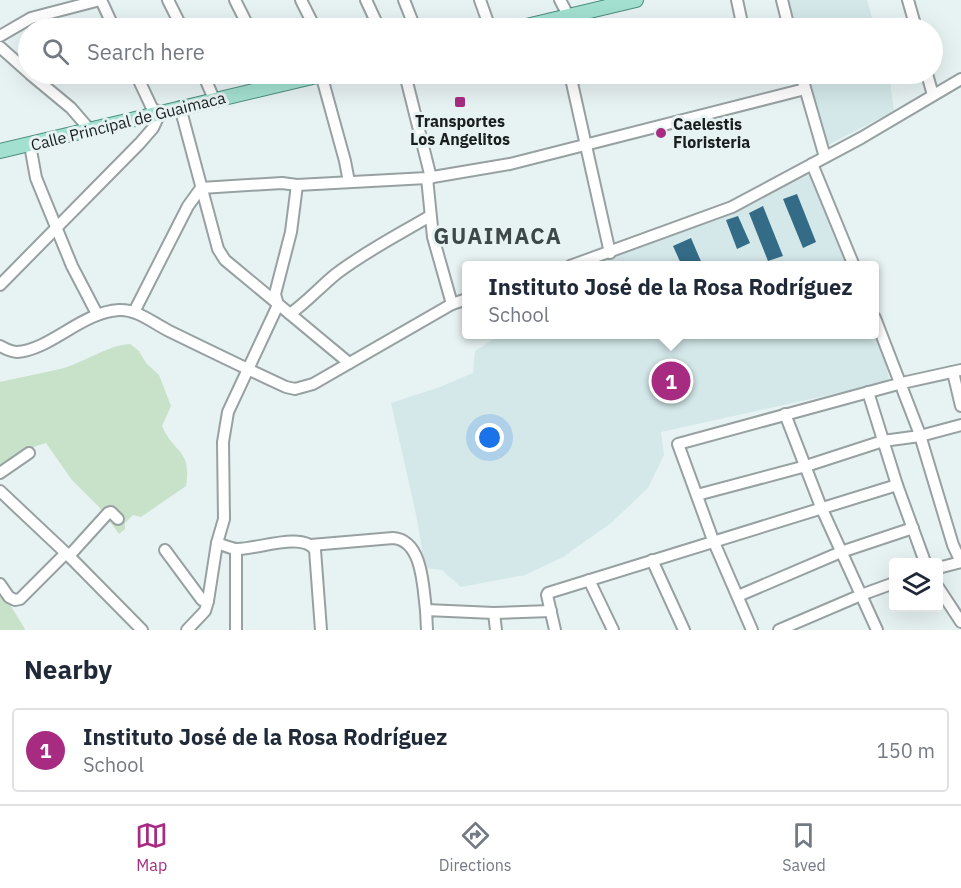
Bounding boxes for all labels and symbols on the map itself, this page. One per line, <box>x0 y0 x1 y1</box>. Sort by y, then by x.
street label: Calle Principal de Guaimaca <box>29 87 228 155</box>
marker: Transportes Los Angelitos <box>453 95 467 109</box>
place label: Transportes Los Angelitos <box>410 111 510 149</box>
place label: Caelestis Floristeria <box>673 114 750 152</box>
marker: Caelestis Floristeria <box>654 126 668 140</box>
district label: GUAIMACA <box>434 221 562 250</box>
pin: 1 <box>652 358 690 404</box>
your location <box>475 423 504 452</box>

